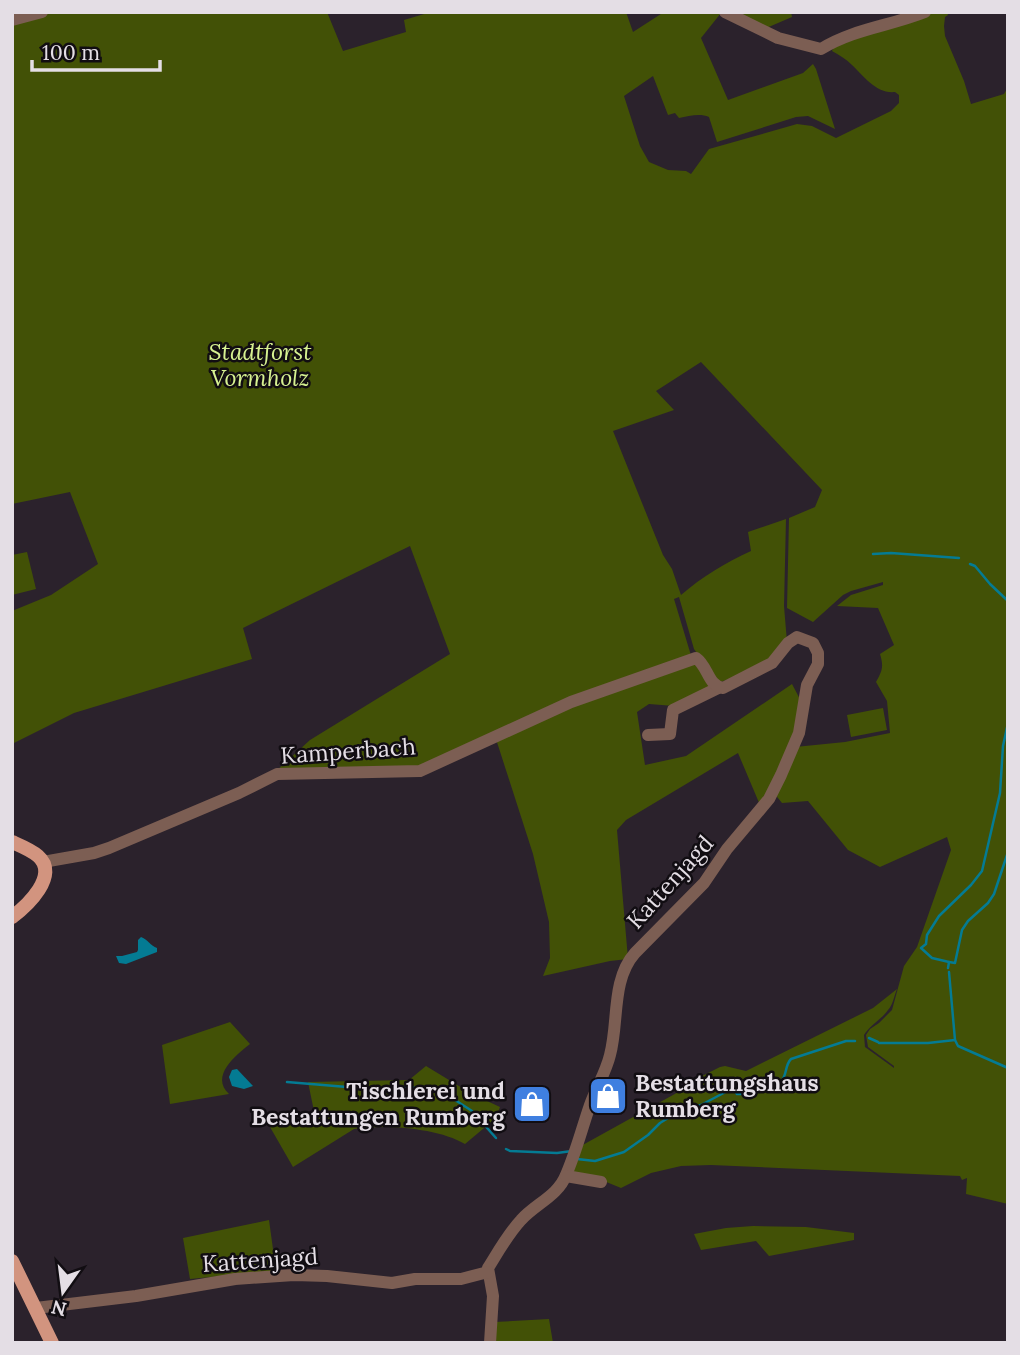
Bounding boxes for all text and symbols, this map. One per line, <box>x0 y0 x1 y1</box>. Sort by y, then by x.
scale bar <box>32 28 159 72</box>
text: 100 m <box>42 39 100 66</box>
park label: Stadtforst Vormholz <box>209 337 312 392</box>
street label: Kamperbach <box>279 731 417 770</box>
street label: Kattenjagd <box>620 829 719 934</box>
place label: Bestattungshaus Rumberg <box>635 1068 819 1123</box>
shop icon: Bestattungshaus Rumberg <box>587 1075 629 1117</box>
place label: Tischlerei und Bestattungen Rumberg <box>251 1076 506 1131</box>
shop icon: Tischlerei und Bestattungen Rumberg <box>511 1083 553 1125</box>
street label: Kattenjagd <box>201 1241 319 1278</box>
north arrow <box>28 1257 98 1327</box>
text: N <box>49 1295 69 1322</box>

